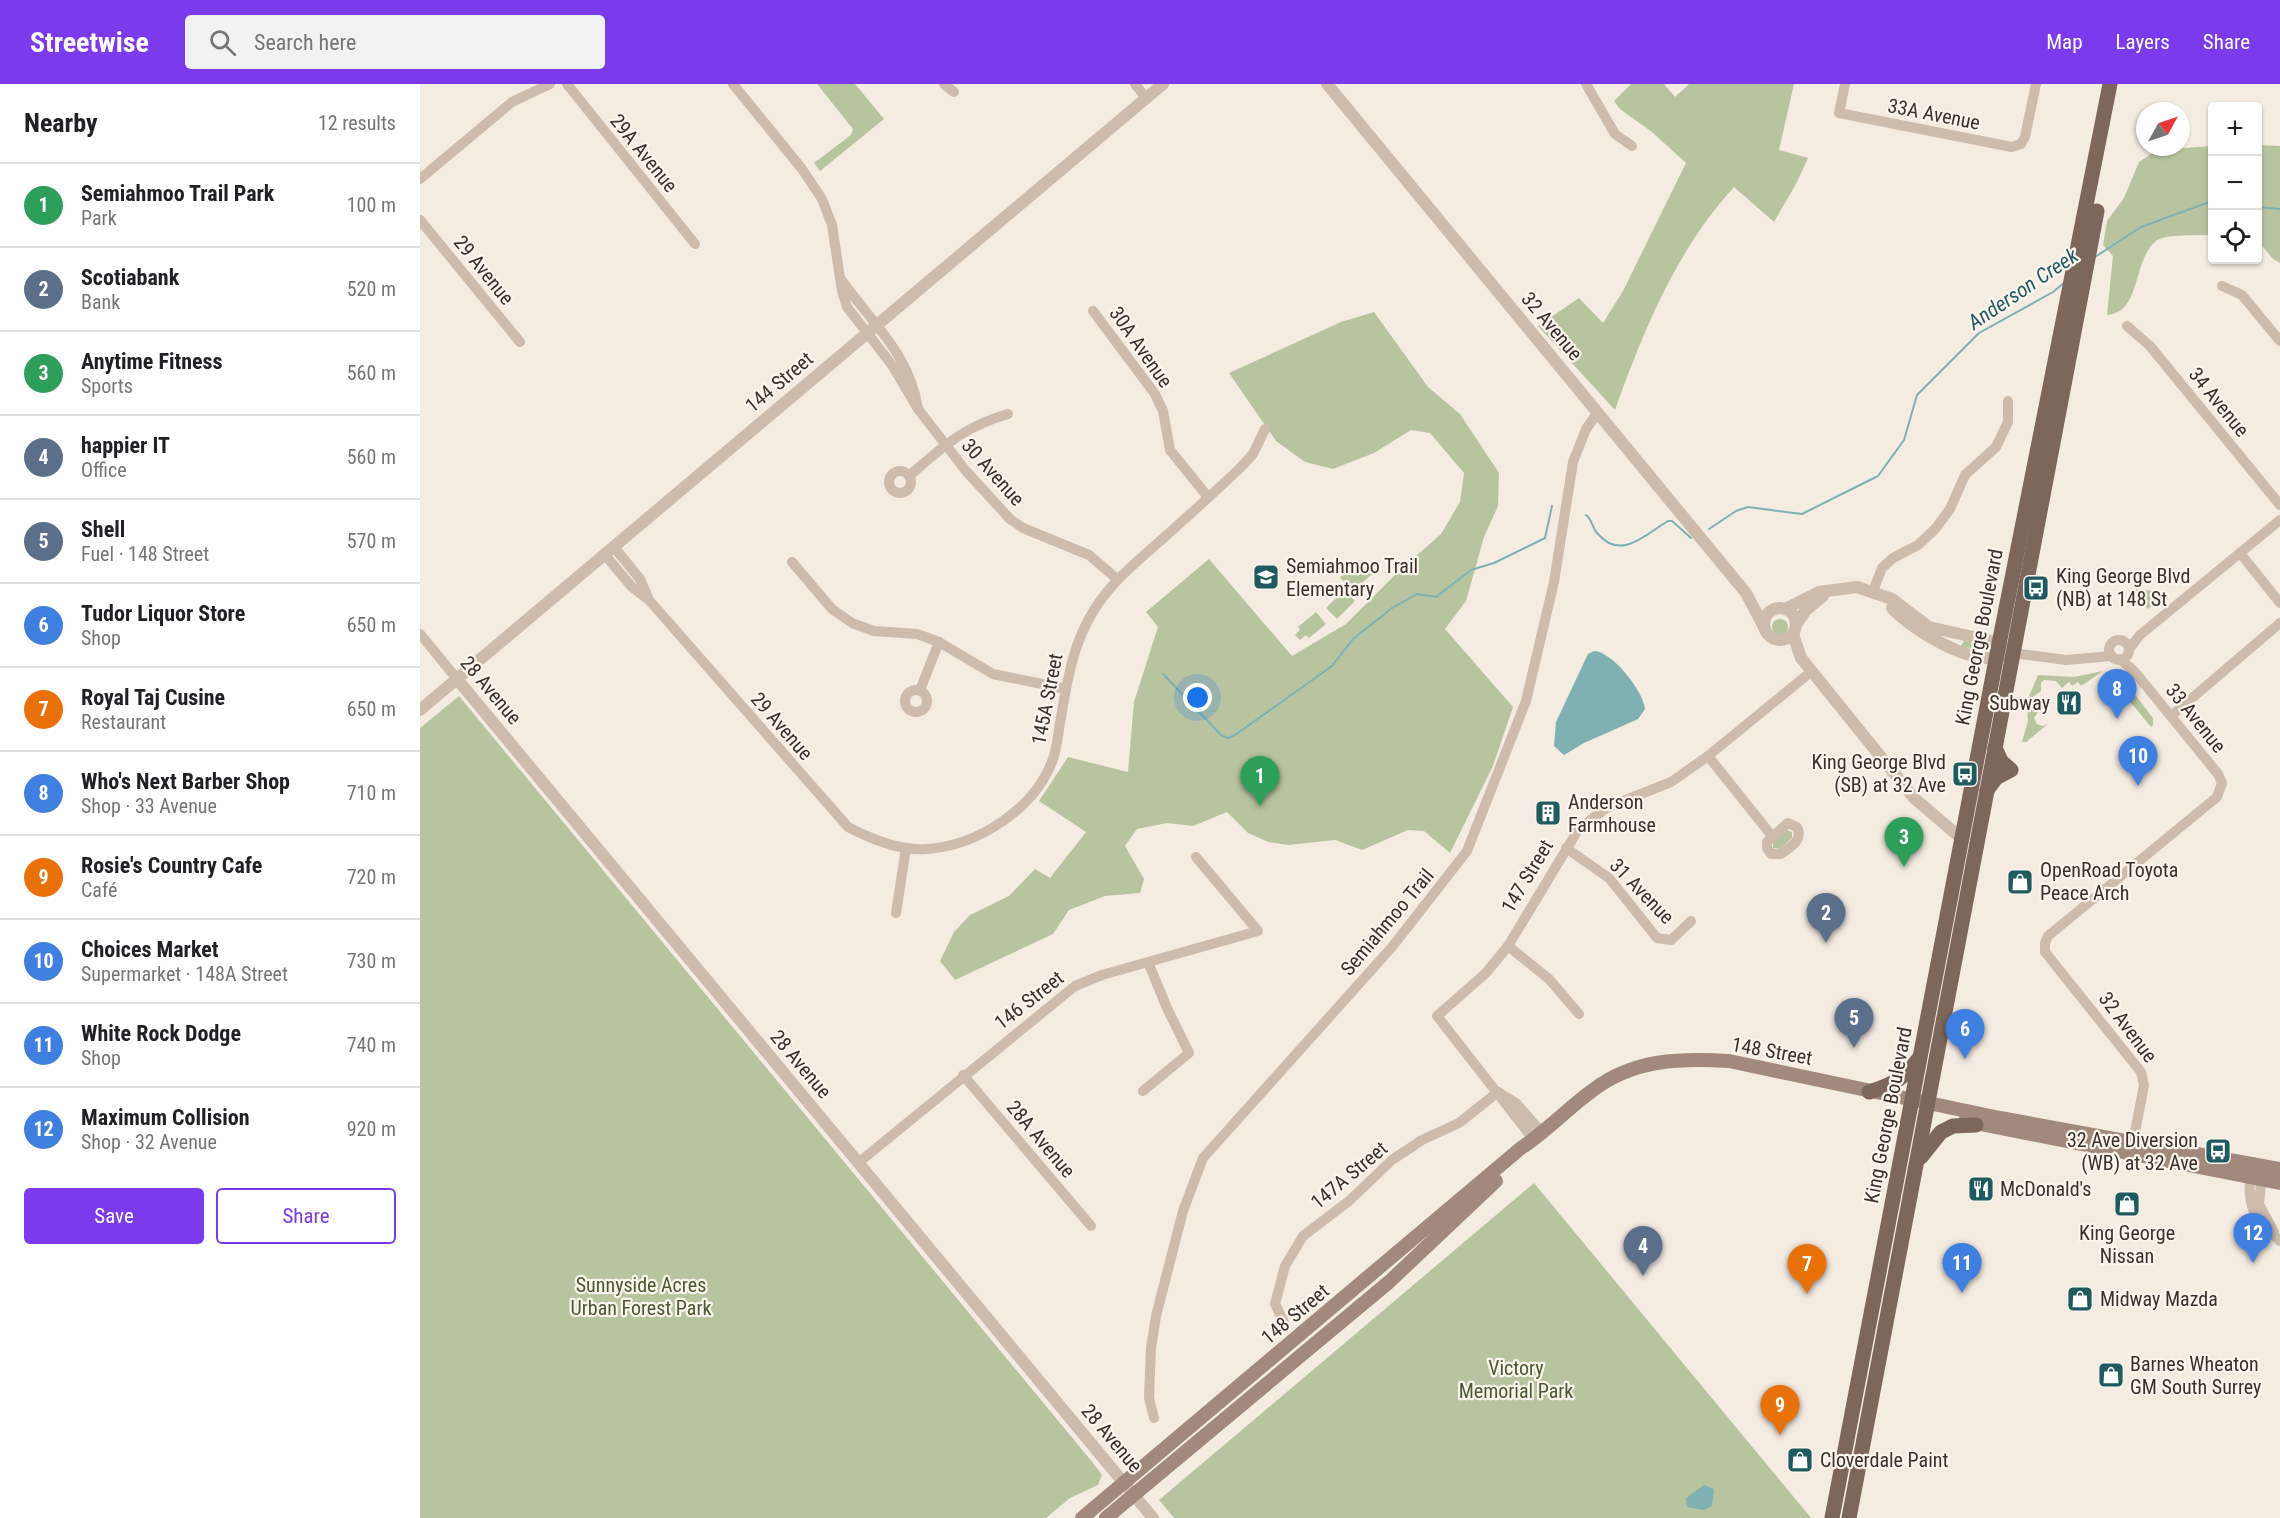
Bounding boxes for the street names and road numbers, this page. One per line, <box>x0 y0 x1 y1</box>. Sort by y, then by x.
street label: 33A Avenue <box>1886 93 1982 135</box>
street label: 29A Avenue <box>605 109 683 197</box>
street label: 29 Avenue <box>449 231 519 309</box>
street label: 32 Avenue <box>1516 287 1588 365</box>
street label: 30A Avenue <box>1104 302 1178 392</box>
street label: 144 Street <box>740 347 818 417</box>
street label: 34 Avenue <box>2184 363 2254 441</box>
street label: 30 Avenue <box>957 434 1029 510</box>
street label: King George Boulevard <box>1950 547 2008 727</box>
street label: 28 Avenue <box>455 651 527 729</box>
street label: 145A Street <box>1026 651 1068 747</box>
street label: 33 Avenue <box>2161 679 2231 757</box>
street label: 29 Avenue <box>746 687 818 765</box>
street label: 147 Street <box>1496 835 1558 917</box>
street label: 31 Avenue <box>1605 853 1679 929</box>
street label: Semiahmoo Trail <box>1335 864 1439 980</box>
street label: 146 Street <box>990 966 1068 1034</box>
street label: 32 Avenue <box>2094 987 2162 1067</box>
street label: 28 Avenue <box>765 1025 837 1103</box>
street label: King George Boulevard <box>1859 1025 1917 1205</box>
street label: 148 Street <box>1730 1032 1814 1070</box>
street label: 28A Avenue <box>1002 1095 1080 1183</box>
street label: 147A Street <box>1306 1136 1392 1214</box>
street label: 148 Street <box>1256 1279 1334 1349</box>
street label: 28 Avenue <box>1076 1399 1148 1477</box>

